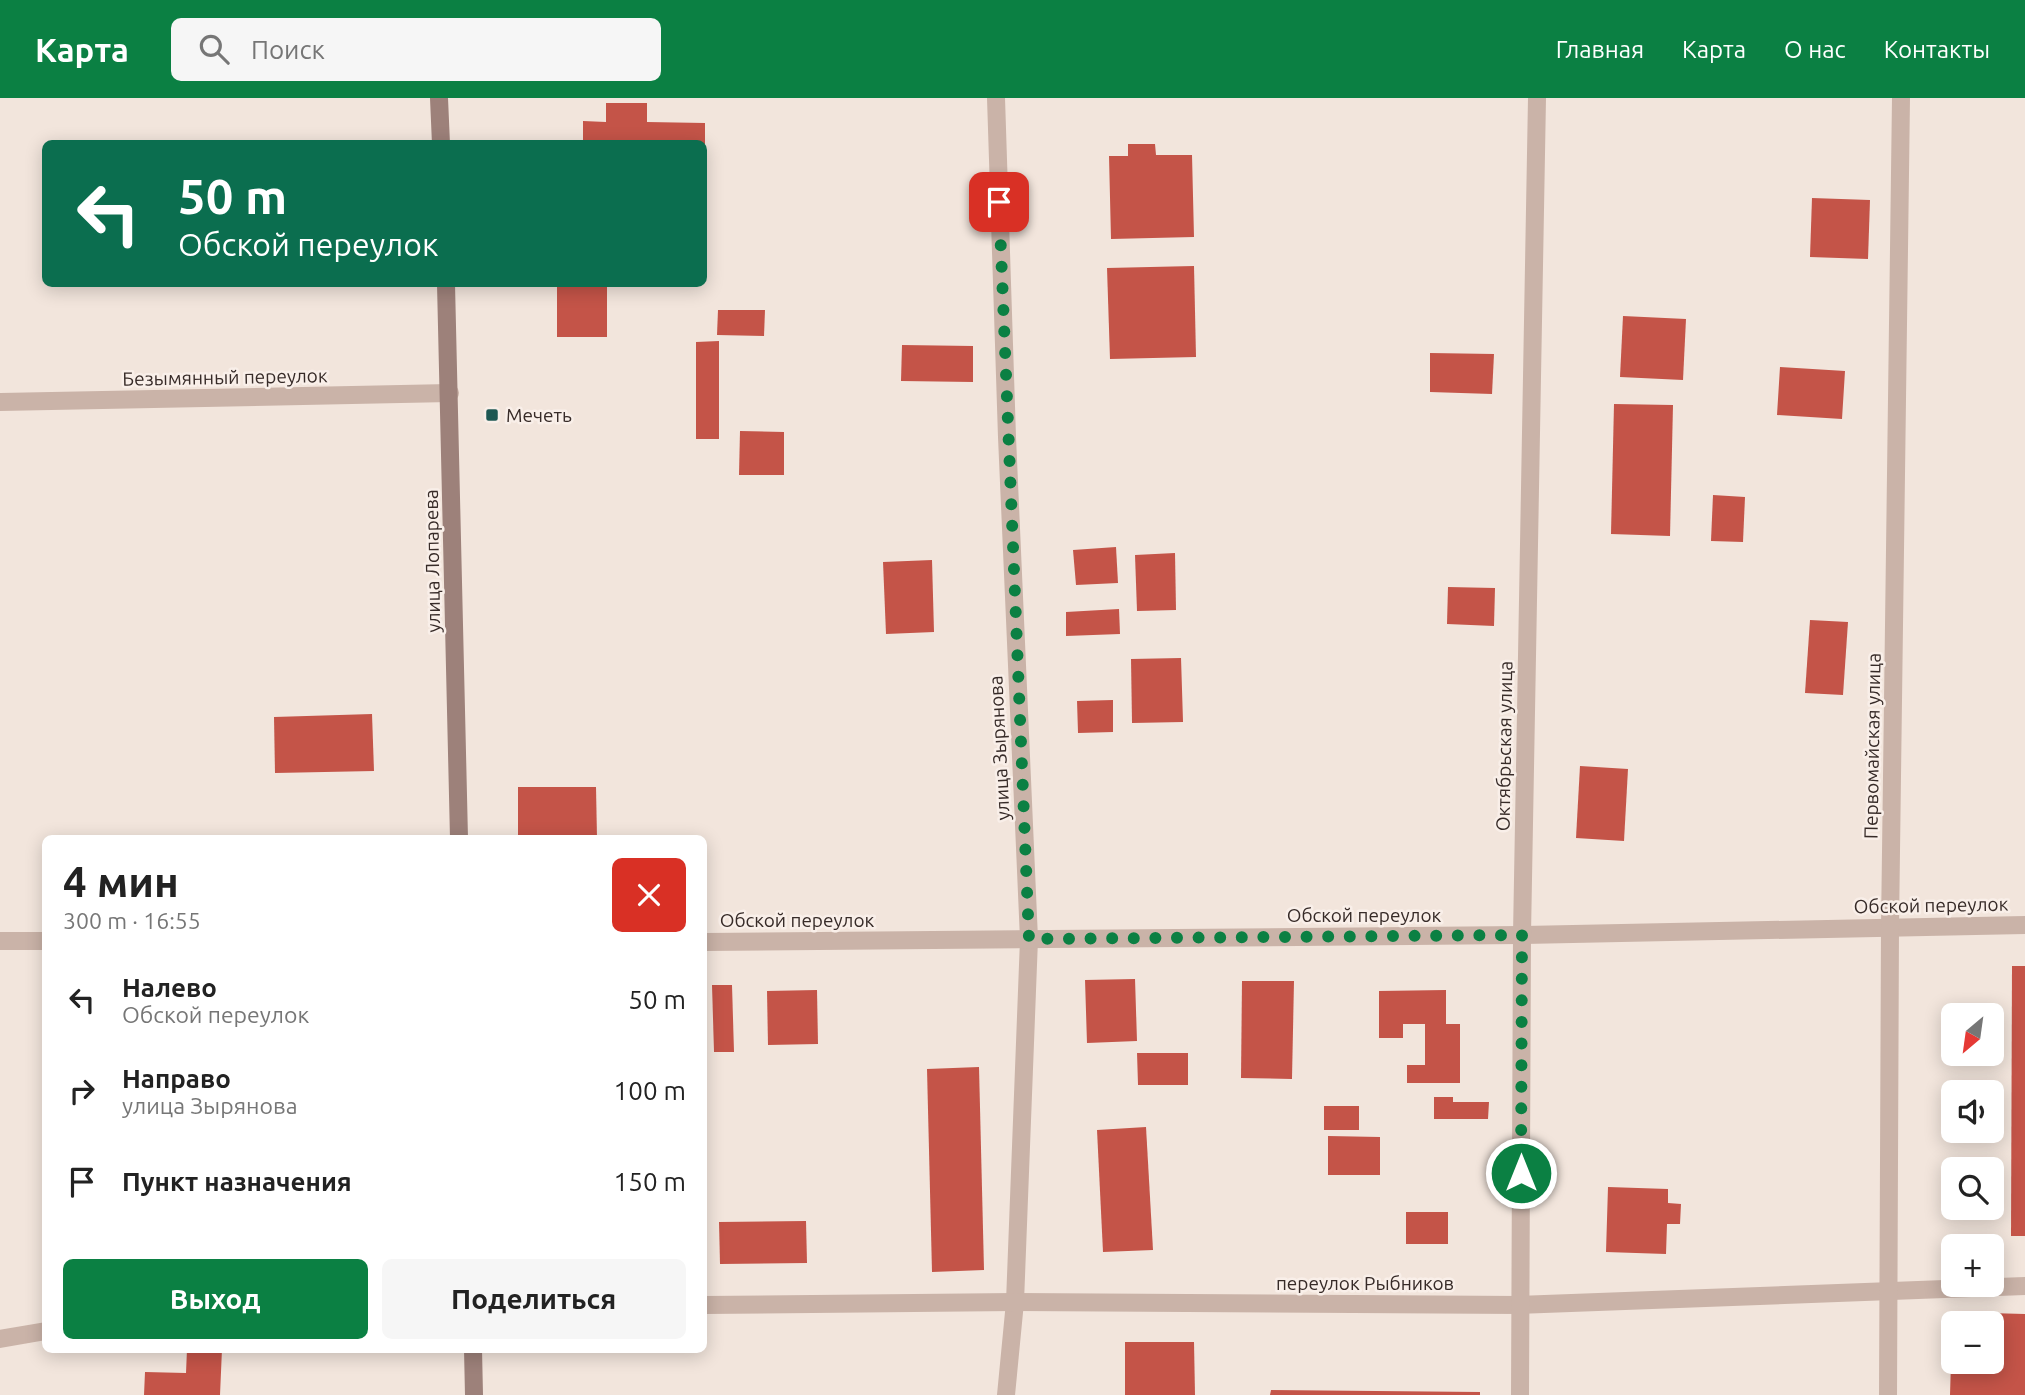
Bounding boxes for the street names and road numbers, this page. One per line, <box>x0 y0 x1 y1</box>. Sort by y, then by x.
street label: Безымянный переулок <box>122 364 328 390</box>
street label: улица Лопарева <box>420 489 444 633</box>
street label: Первомайская улица <box>1859 653 1885 839</box>
street label: Октябрьская улица <box>1492 661 1516 831</box>
street label: улица Зырянова <box>984 675 1014 821</box>
street label: Обской переулок <box>1853 893 2009 917</box>
street label: Обской переулок <box>1287 904 1442 926</box>
street label: Обской переулок <box>720 909 875 931</box>
street label: переулок Рыбников <box>1276 1272 1454 1294</box>

